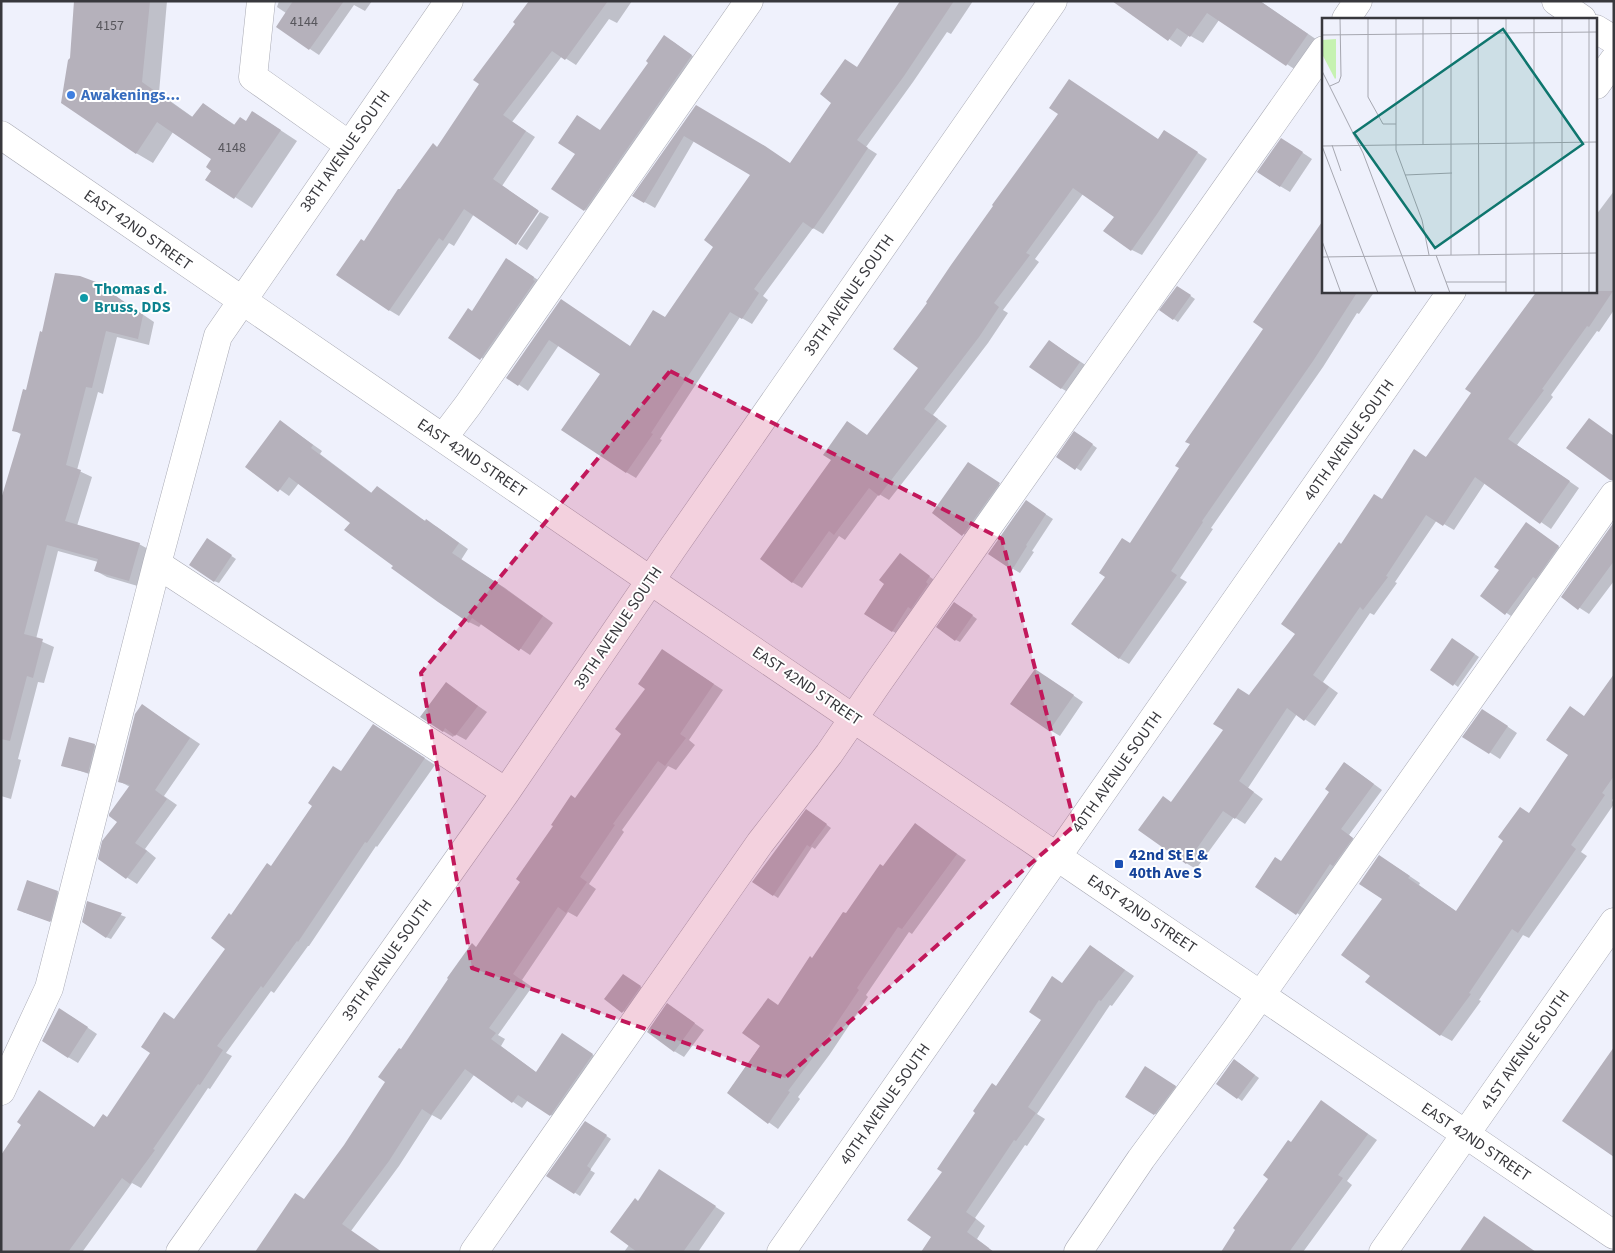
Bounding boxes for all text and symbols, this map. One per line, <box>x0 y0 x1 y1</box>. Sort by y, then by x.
house number: 4144 <box>290 12 318 32</box>
house number: 4157 <box>96 16 124 36</box>
inset map <box>1322 18 1598 292</box>
place label: Awakenings... <box>80 84 180 106</box>
street label: 38TH AVENUE SOUTH <box>295 86 395 216</box>
marker: Awakenings... <box>65 89 77 101</box>
house number: 4148 <box>218 138 246 158</box>
street label: EAST 42ND STREET <box>79 184 197 276</box>
street label: 39TH AVENUE SOUTH <box>799 230 899 360</box>
place label: Thomas d. Bruss, DDS <box>94 278 171 318</box>
marker: Thomas d. Bruss, DDS <box>78 292 90 304</box>
street label: 40TH AVENUE SOUTH <box>1299 375 1399 505</box>
street label: EAST 42ND STREET <box>413 413 531 503</box>
street label: 39TH AVENUE SOUTH <box>569 562 667 694</box>
street label: EAST 42ND STREET <box>748 641 866 731</box>
street label: 40TH AVENUE SOUTH <box>1067 707 1167 837</box>
place label: 42nd St E & 40th Ave S <box>1129 844 1208 884</box>
marker: 42nd St E & 40th Ave S <box>1113 858 1125 870</box>
street label: EAST 42ND STREET <box>1083 869 1201 959</box>
street label: 39TH AVENUE SOUTH <box>337 895 437 1025</box>
street label: 41ST AVENUE SOUTH <box>1475 986 1575 1114</box>
street label: 40TH AVENUE SOUTH <box>835 1039 935 1169</box>
street label: EAST 42ND STREET <box>1417 1097 1535 1187</box>

